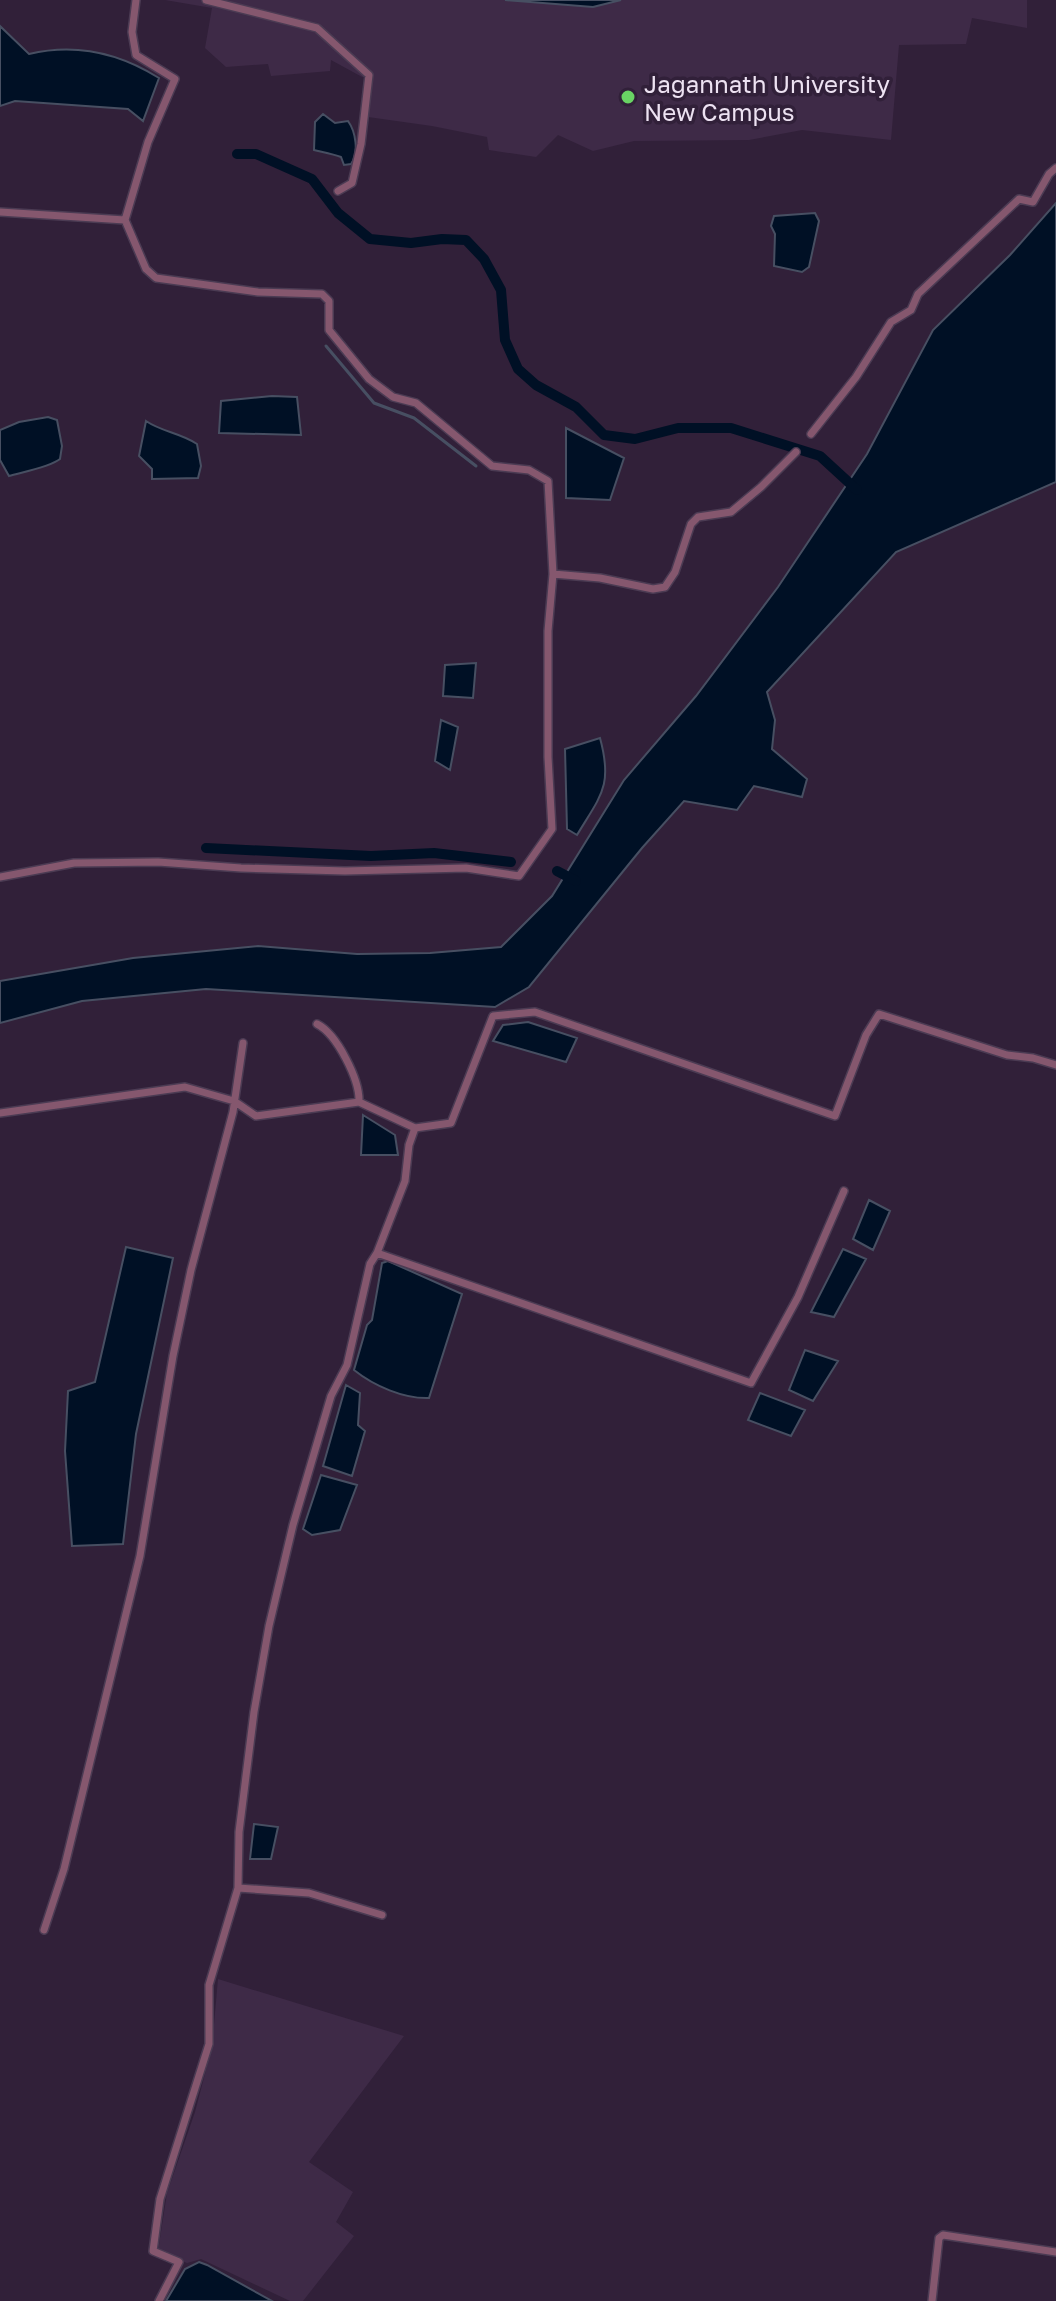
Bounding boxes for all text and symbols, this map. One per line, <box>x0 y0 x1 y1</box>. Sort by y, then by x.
place label: Jagannath University New Campus <box>644 69 890 126</box>
marker: Jagannath University New Campus <box>619 88 637 106</box>

